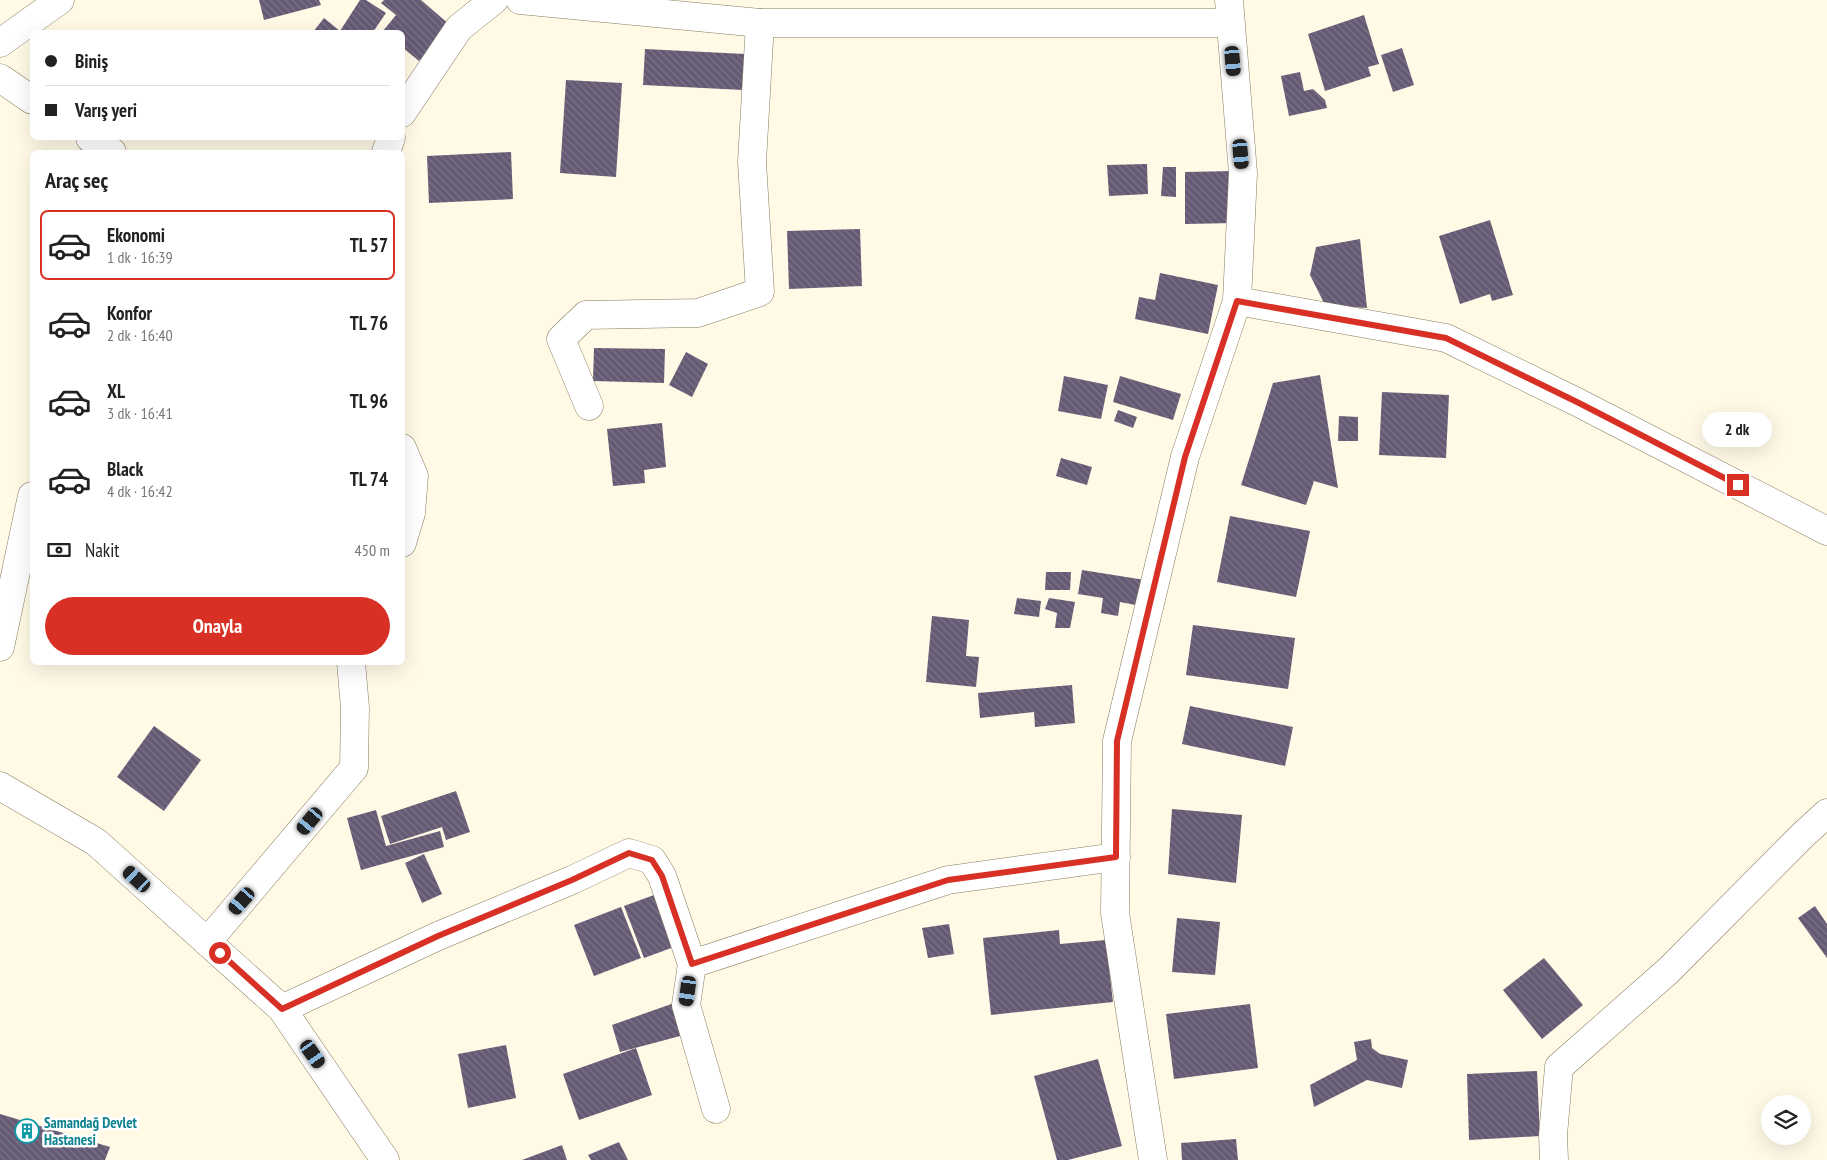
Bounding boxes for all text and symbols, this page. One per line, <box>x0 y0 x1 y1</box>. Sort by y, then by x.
car <box>1224 45 1241 77</box>
text: Biniş <box>75 49 108 73</box>
text: Varış yeri <box>75 98 137 122</box>
car <box>1232 138 1249 170</box>
text: Araç seç <box>45 166 108 194</box>
icon: car <box>47 223 92 268</box>
text: Ekonomi <box>107 223 165 247</box>
text: TL 57 <box>350 233 388 257</box>
text: 1 dk · 16:39 <box>107 247 173 267</box>
icon: car <box>47 301 92 346</box>
text: Konfor <box>107 301 152 325</box>
text: TL 76 <box>350 311 388 335</box>
text: 2 dk · 16:40 <box>107 325 173 345</box>
icon: car <box>47 379 92 424</box>
text: XL <box>107 379 125 403</box>
text: TL 96 <box>350 389 388 413</box>
text: 3 dk · 16:41 <box>107 403 173 423</box>
callout: 2 dk <box>1703 412 1773 448</box>
text: 2 dk <box>1725 419 1749 439</box>
icon: car <box>47 457 92 502</box>
text: Black <box>107 457 143 481</box>
text: TL 74 <box>350 467 388 491</box>
route end <box>1727 474 1749 496</box>
text: 4 dk · 16:42 <box>107 481 173 501</box>
icon: cash <box>45 536 73 564</box>
text: Nakit <box>85 538 120 562</box>
text: 450 m <box>355 540 390 560</box>
button: Onayla <box>45 597 390 655</box>
car <box>294 805 325 837</box>
car <box>120 863 153 895</box>
car <box>226 885 257 917</box>
route start <box>209 942 231 964</box>
car <box>678 975 697 1007</box>
car <box>298 1037 327 1071</box>
map controls <box>1761 1095 1811 1145</box>
button: layers <box>1761 1095 1811 1145</box>
place label: Samandağ Devlet Hastanesi <box>44 1113 138 1149</box>
building icon: Samandağ Devlet Hastanesi <box>14 1118 40 1144</box>

